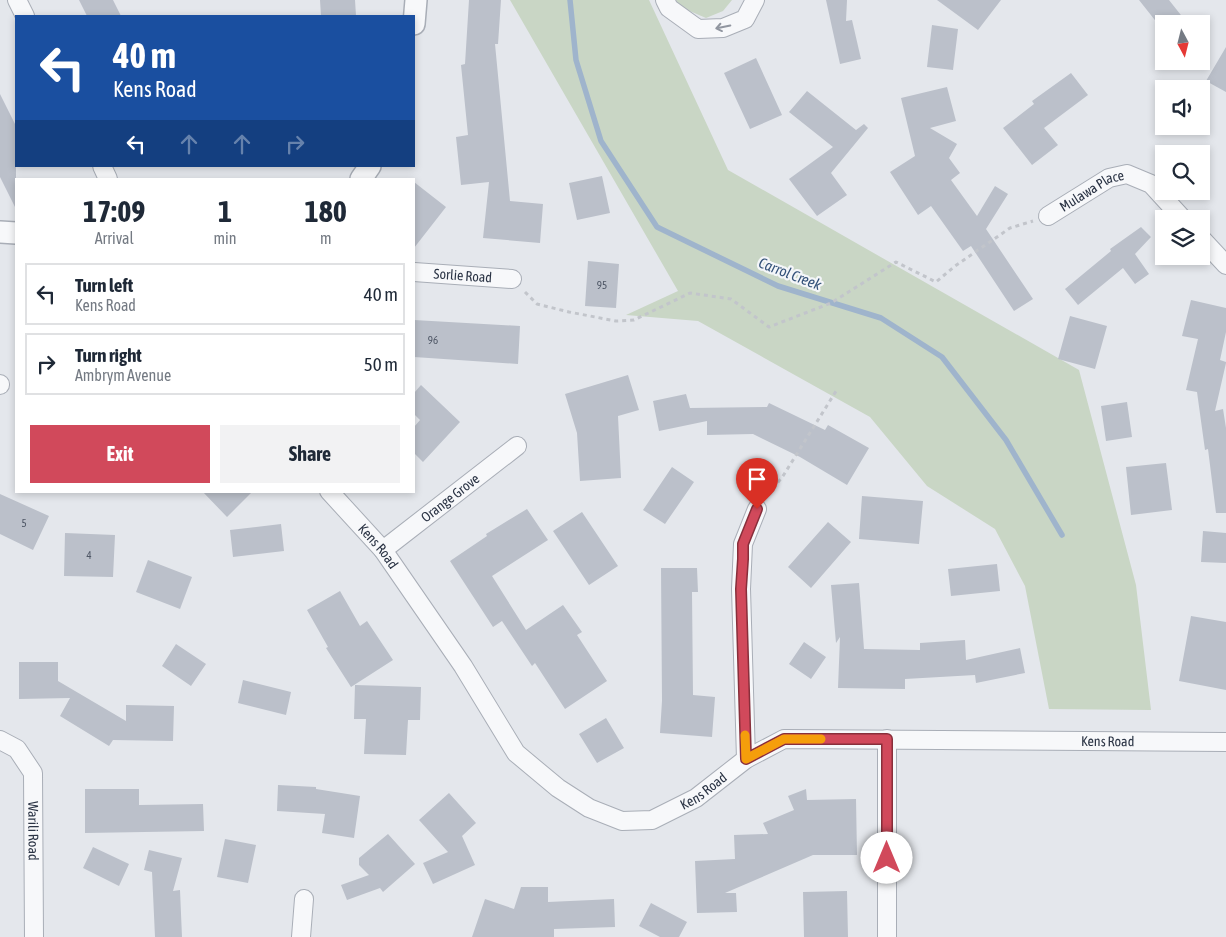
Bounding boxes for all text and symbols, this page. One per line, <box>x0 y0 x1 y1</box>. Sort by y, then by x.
north arrow <box>1155 15 1210 70</box>
map controls <box>1155 15 1210 265</box>
one-way arrow <box>715 22 731 32</box>
icon: left <box>30 35 95 100</box>
text: 40 m <box>113 35 176 75</box>
text: Kens Road <box>113 76 197 102</box>
button: sound <box>1155 80 1210 135</box>
icon: left <box>122 130 150 158</box>
icon: ahead <box>175 130 203 158</box>
icon: ahead <box>228 130 256 158</box>
icon: right <box>281 130 309 158</box>
button: search <box>1155 145 1210 200</box>
street label: Mulawa Place <box>1057 167 1125 215</box>
text: 17:09 <box>83 194 145 228</box>
text: 1 <box>218 194 232 228</box>
text: 180 <box>305 194 347 228</box>
button: layers <box>1155 210 1210 265</box>
text: Arrival <box>95 229 134 247</box>
text: min <box>214 229 237 247</box>
text: m <box>320 229 332 247</box>
water label: Carrol Creek <box>756 254 824 293</box>
street label: Sorlie Road <box>433 265 493 286</box>
text: Turn left <box>75 274 133 296</box>
house number: 95 <box>597 279 607 291</box>
icon: left <box>32 280 60 308</box>
text: 40 m <box>364 283 398 305</box>
text: Kens Road <box>75 296 136 314</box>
house number: 96 <box>428 334 438 346</box>
text: Turn right <box>75 344 142 366</box>
icon: right <box>32 350 60 378</box>
text: 50 m <box>364 353 398 375</box>
text: Ambrym Avenue <box>75 366 171 384</box>
button: Exit <box>30 425 210 483</box>
button: Share <box>220 425 400 483</box>
pin <box>736 458 778 509</box>
icon: arrive <box>743 465 771 493</box>
street label: Orange Grove <box>418 470 482 525</box>
house number: 5 <box>21 517 27 529</box>
street label: Kens Road <box>355 520 401 572</box>
house number: 4 <box>86 549 92 561</box>
street label: Kens Road <box>1081 733 1134 749</box>
street label: Kens Road <box>677 769 730 813</box>
street label: Warili Road <box>25 801 42 861</box>
position arrow <box>860 831 912 883</box>

